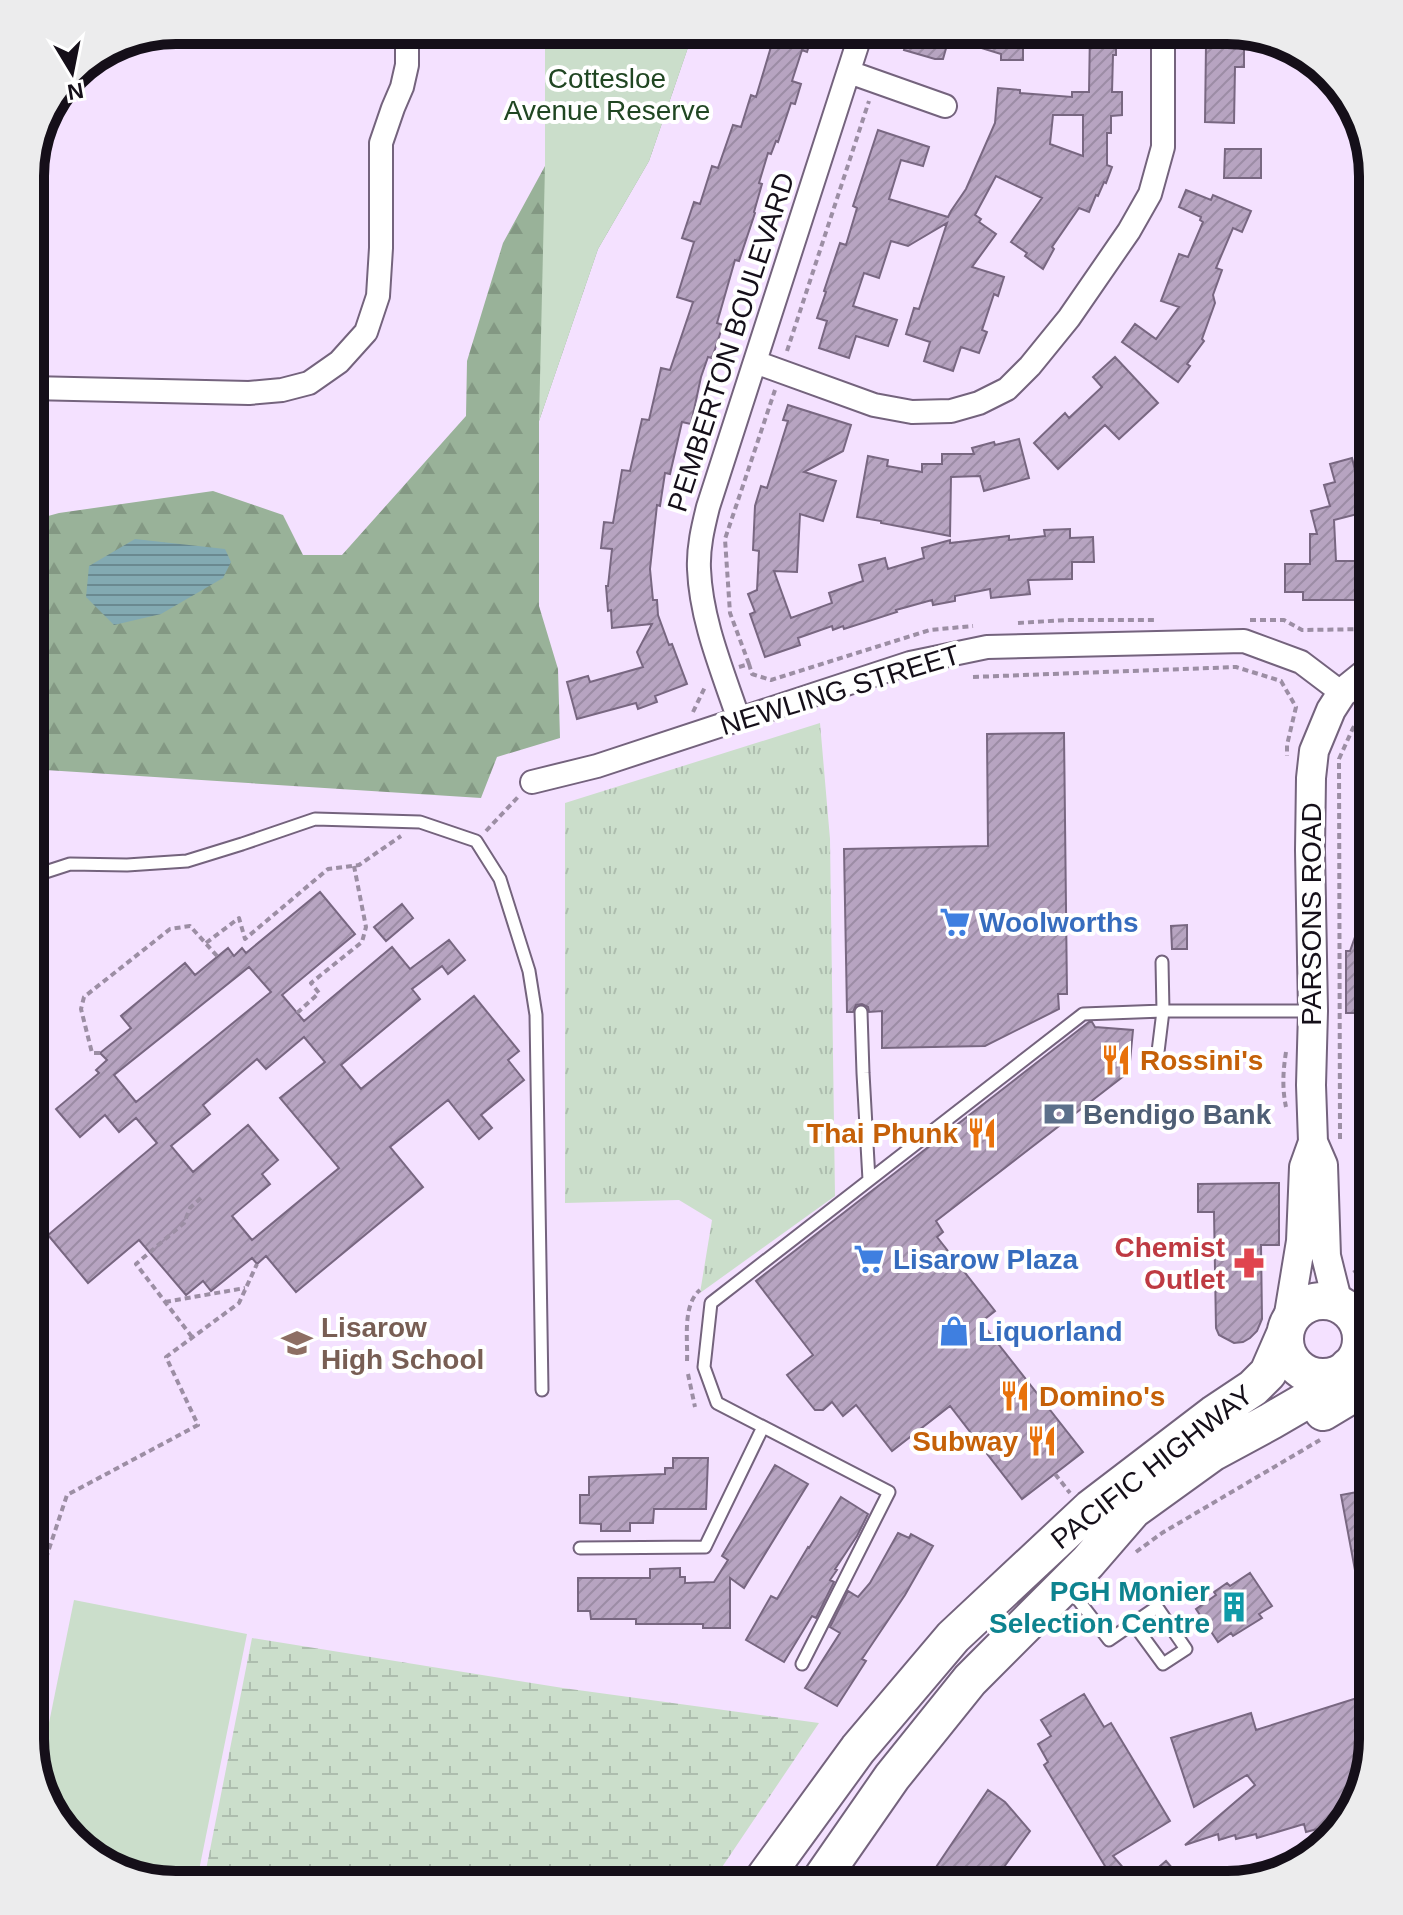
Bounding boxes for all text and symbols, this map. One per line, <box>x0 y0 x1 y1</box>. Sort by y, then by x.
north arrow <box>32 32 112 112</box>
park label: Cottesloe Avenue Reserve <box>504 63 710 126</box>
text: N <box>65 78 85 105</box>
street label: PEMBERTON BOULEVARD <box>661 169 801 515</box>
street label: NEWLING STREET <box>716 639 964 741</box>
street label: PARSONS ROAD <box>1296 802 1327 1026</box>
supermarket icon: Woolworths <box>938 905 972 939</box>
place label: Woolworths <box>979 907 1139 938</box>
restaurant icon: Rossini's <box>1099 1043 1133 1077</box>
place label: Rossini's <box>1140 1045 1263 1076</box>
bank icon: Bendigo Bank <box>1042 1097 1076 1131</box>
place label: Bendigo Bank <box>1083 1099 1272 1130</box>
restaurant icon: Thai Phunk <box>965 1116 999 1150</box>
place label: Thai Phunk <box>807 1118 958 1149</box>
place label: Chemist Outlet <box>1115 1232 1225 1295</box>
supermarket icon: Lisarow Plaza <box>852 1242 886 1276</box>
place label: Lisarow Plaza <box>893 1244 1079 1275</box>
pharmacy icon: Chemist Outlet <box>1232 1246 1266 1280</box>
place label: Lisarow High School <box>321 1312 484 1375</box>
shop icon: Liquorland <box>937 1314 971 1348</box>
place label: Liquorland <box>978 1316 1123 1347</box>
school or university icon: Lisarow High School <box>280 1326 314 1360</box>
restaurant icon: Domino's <box>998 1379 1032 1413</box>
street label: PACIFIC HIGHWAY <box>1045 1379 1259 1555</box>
place label: Domino's <box>1039 1381 1165 1412</box>
restaurant icon: Subway <box>1025 1424 1059 1458</box>
place label: Subway <box>912 1426 1018 1457</box>
place label: PGH Monier Selection Centre <box>989 1576 1210 1639</box>
building icon: PGH Monier Selection Centre <box>1217 1590 1251 1624</box>

